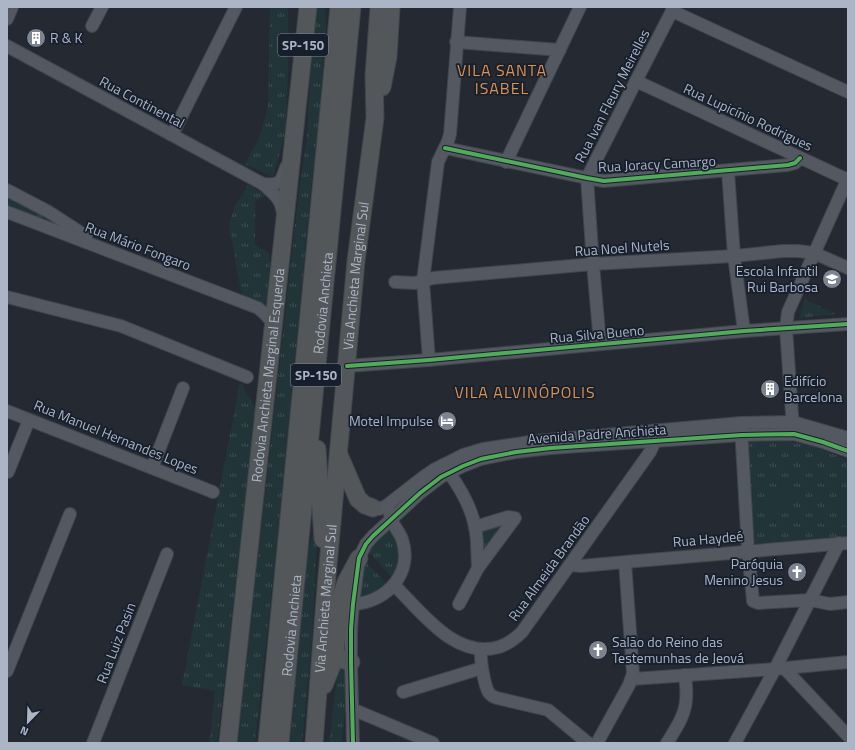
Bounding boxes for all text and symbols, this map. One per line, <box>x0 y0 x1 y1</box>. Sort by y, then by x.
street label: Rua Ivan Fleury Meirelles <box>569 25 654 166</box>
building icon: R & K <box>25 27 47 49</box>
place label: R & K <box>50 27 82 48</box>
road number: SP-150 <box>278 34 328 56</box>
district label: VILA SANTA ISABEL <box>457 58 547 100</box>
street label: Rua Continental <box>96 70 189 133</box>
street label: Rua Lupicínio Rodrigues <box>680 77 816 156</box>
street label: Rua Joracy Camargo <box>598 150 716 177</box>
street label: Via Anchieta Marginal Sul <box>337 200 374 351</box>
street label: Rua Mário Fongaro <box>82 216 194 275</box>
street label: Rua Noel Nutels <box>574 234 670 261</box>
street label: Rodovia Anchieta <box>307 251 338 355</box>
place label: Escola Infantil Rui Barbosa <box>736 260 818 297</box>
street label: Rodovia Anchieta Marginal Esquerda <box>245 267 290 483</box>
school or university icon: Escola Infantil Rui Barbosa <box>821 268 843 290</box>
street label: Rua Silva Bueno <box>549 319 645 348</box>
road number: SP-150 <box>291 364 341 386</box>
place label: Edifício Barcelona <box>784 370 843 407</box>
building icon: Edifício Barcelona <box>759 378 781 400</box>
district label: VILA ALVINÓPOLIS <box>454 380 596 404</box>
street label: Rua Manuel Hernandes Lopes <box>31 394 202 479</box>
place label: Motel Impulse <box>349 410 433 431</box>
hotel icon: Motel Impulse <box>436 410 458 432</box>
street label: Avenida Padre Anchieta <box>527 418 667 449</box>
street label: Rua Almeida Brandão <box>503 510 594 625</box>
street label: Via Anchieta Marginal Sul <box>308 523 342 673</box>
street label: Rua Haydeé <box>672 525 744 552</box>
place label: Paróquia Menino Jesus <box>704 553 783 590</box>
church icon: Paróquia Menino Jesus <box>786 561 808 583</box>
street label: Rodovia Anchieta <box>276 574 306 677</box>
street label: Rua Luiz Pasin <box>90 599 141 686</box>
place label: Salão do Reino das Testemunhas de Jeová <box>612 631 744 668</box>
church icon: Salão do Reino das Testemunhas de Jeová <box>587 639 609 661</box>
north arrow <box>8 702 48 742</box>
text: N <box>17 722 31 740</box>

